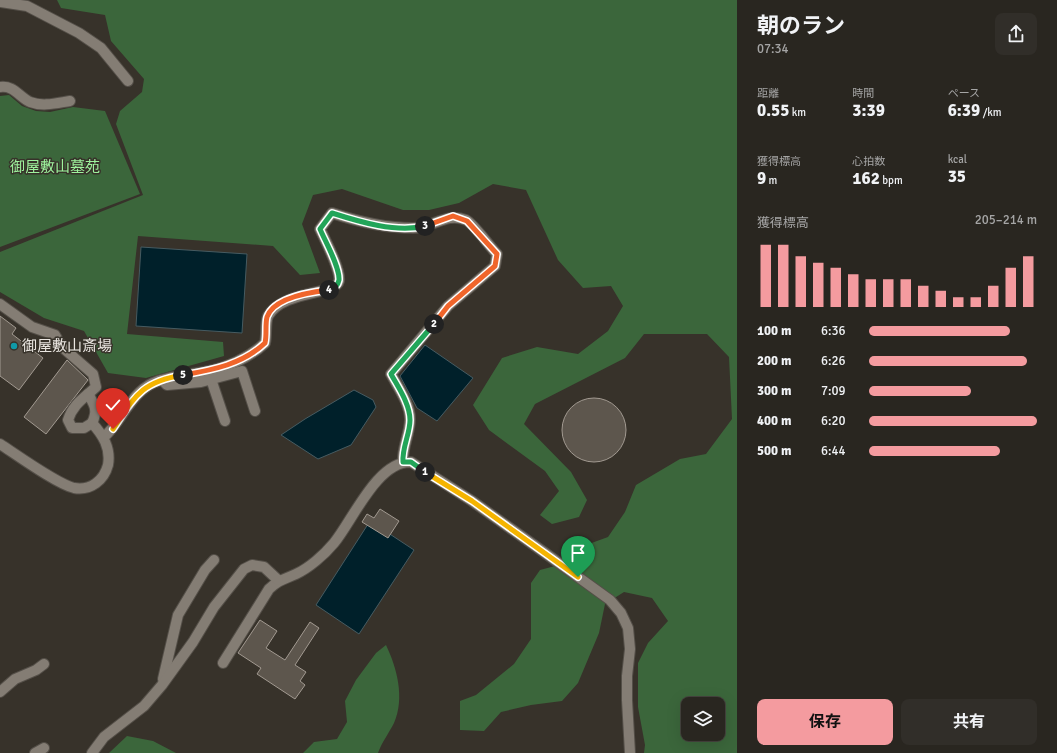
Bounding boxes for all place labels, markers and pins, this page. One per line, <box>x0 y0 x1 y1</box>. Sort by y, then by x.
pin: 3 <box>415 216 435 236</box>
pin: 4 <box>319 280 339 300</box>
pin: 2 <box>424 314 444 334</box>
place label: 御屋敷山斎場 <box>22 337 112 355</box>
marker: 御屋敷山斎場 <box>9 341 19 351</box>
pin: 5 <box>173 365 193 385</box>
pin <box>96 388 130 429</box>
pin: 1 <box>415 462 435 482</box>
pin <box>561 536 595 577</box>

